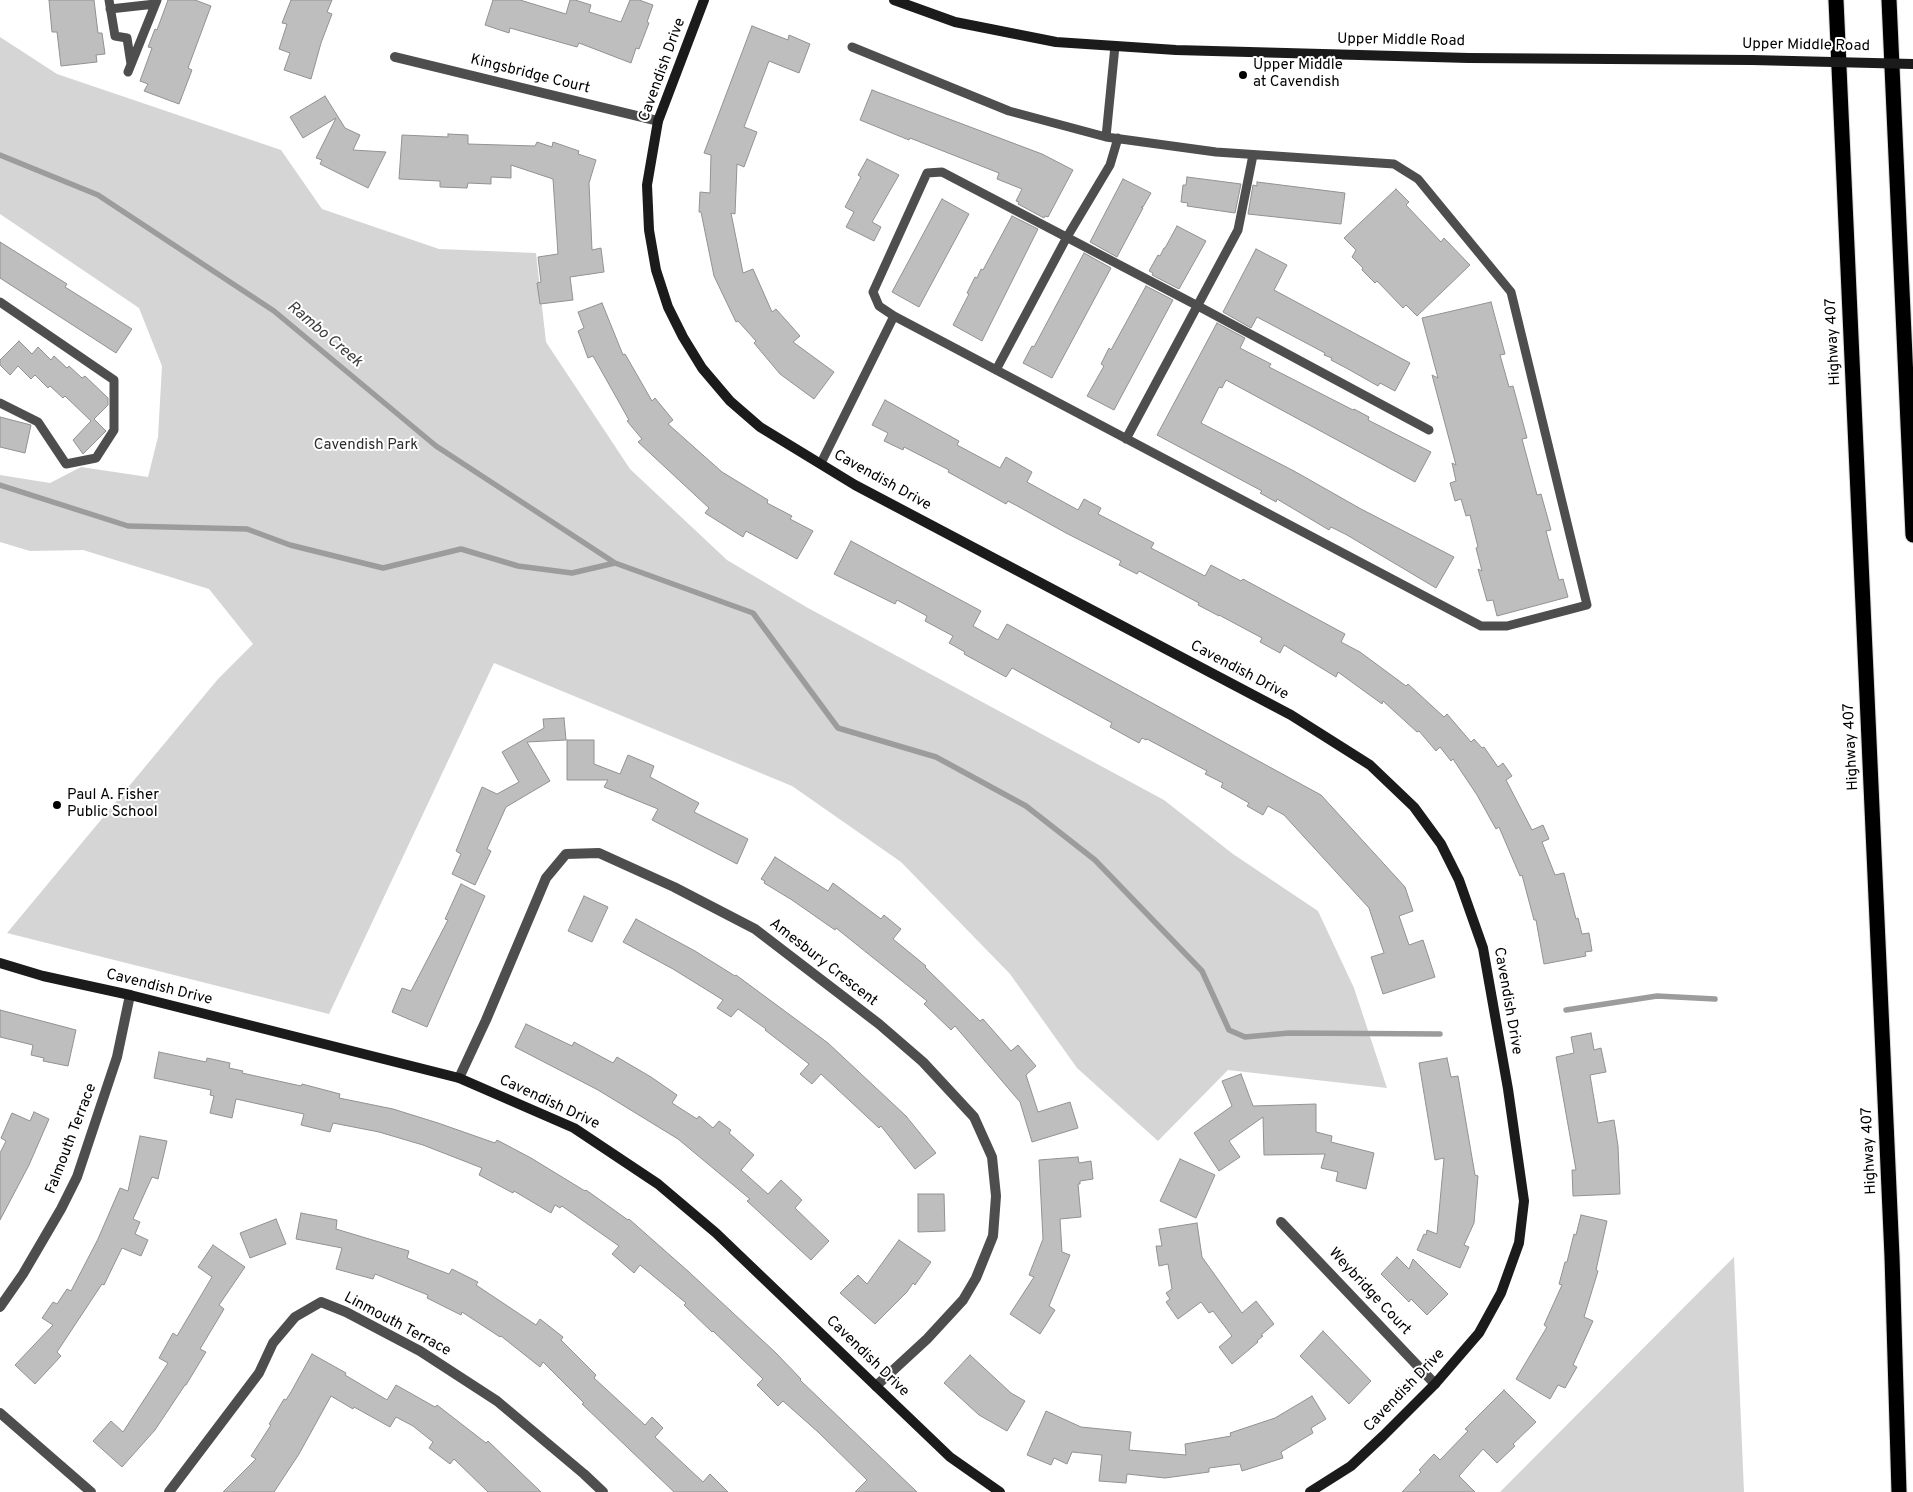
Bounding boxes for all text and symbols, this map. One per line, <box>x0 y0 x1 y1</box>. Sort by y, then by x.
street label: Cavendish Drive <box>636 16 690 124</box>
street label: Upper Middle Road <box>1337 31 1465 51</box>
street label: Upper Middle Road <box>1742 36 1870 56</box>
street label: Kingsbridge Court <box>468 51 592 99</box>
place label: Upper Middle at Cavendish <box>1253 57 1343 92</box>
marker: Upper Middle at Cavendish <box>1237 69 1249 81</box>
water label: Rambo Creek <box>282 298 366 372</box>
street label: Highway 407 <box>1823 298 1845 386</box>
park label: Cavendish Park <box>314 437 418 455</box>
street label: Cavendish Drive <box>830 447 934 515</box>
street label: Cavendish Drive <box>1187 638 1291 704</box>
street label: Highway 407 <box>1841 703 1863 791</box>
place label: Paul A. Fisher Public School <box>67 787 159 822</box>
marker: Paul A. Fisher Public School <box>51 799 63 811</box>
street label: Amesbury Crescent <box>765 915 881 1011</box>
street label: Cavendish Drive <box>1489 946 1525 1056</box>
street label: Cavendish Drive <box>104 966 214 1010</box>
street label: Cavendish Drive <box>496 1072 602 1134</box>
street label: Falmouth Terrace <box>43 1081 101 1197</box>
street label: Highway 407 <box>1859 1107 1881 1195</box>
street label: Weybridge Court <box>1324 1245 1414 1339</box>
street label: Linmouth Terrace <box>340 1289 454 1361</box>
street label: Cavendish Drive <box>822 1313 912 1401</box>
street label: Cavendish Drive <box>1361 1346 1449 1436</box>

